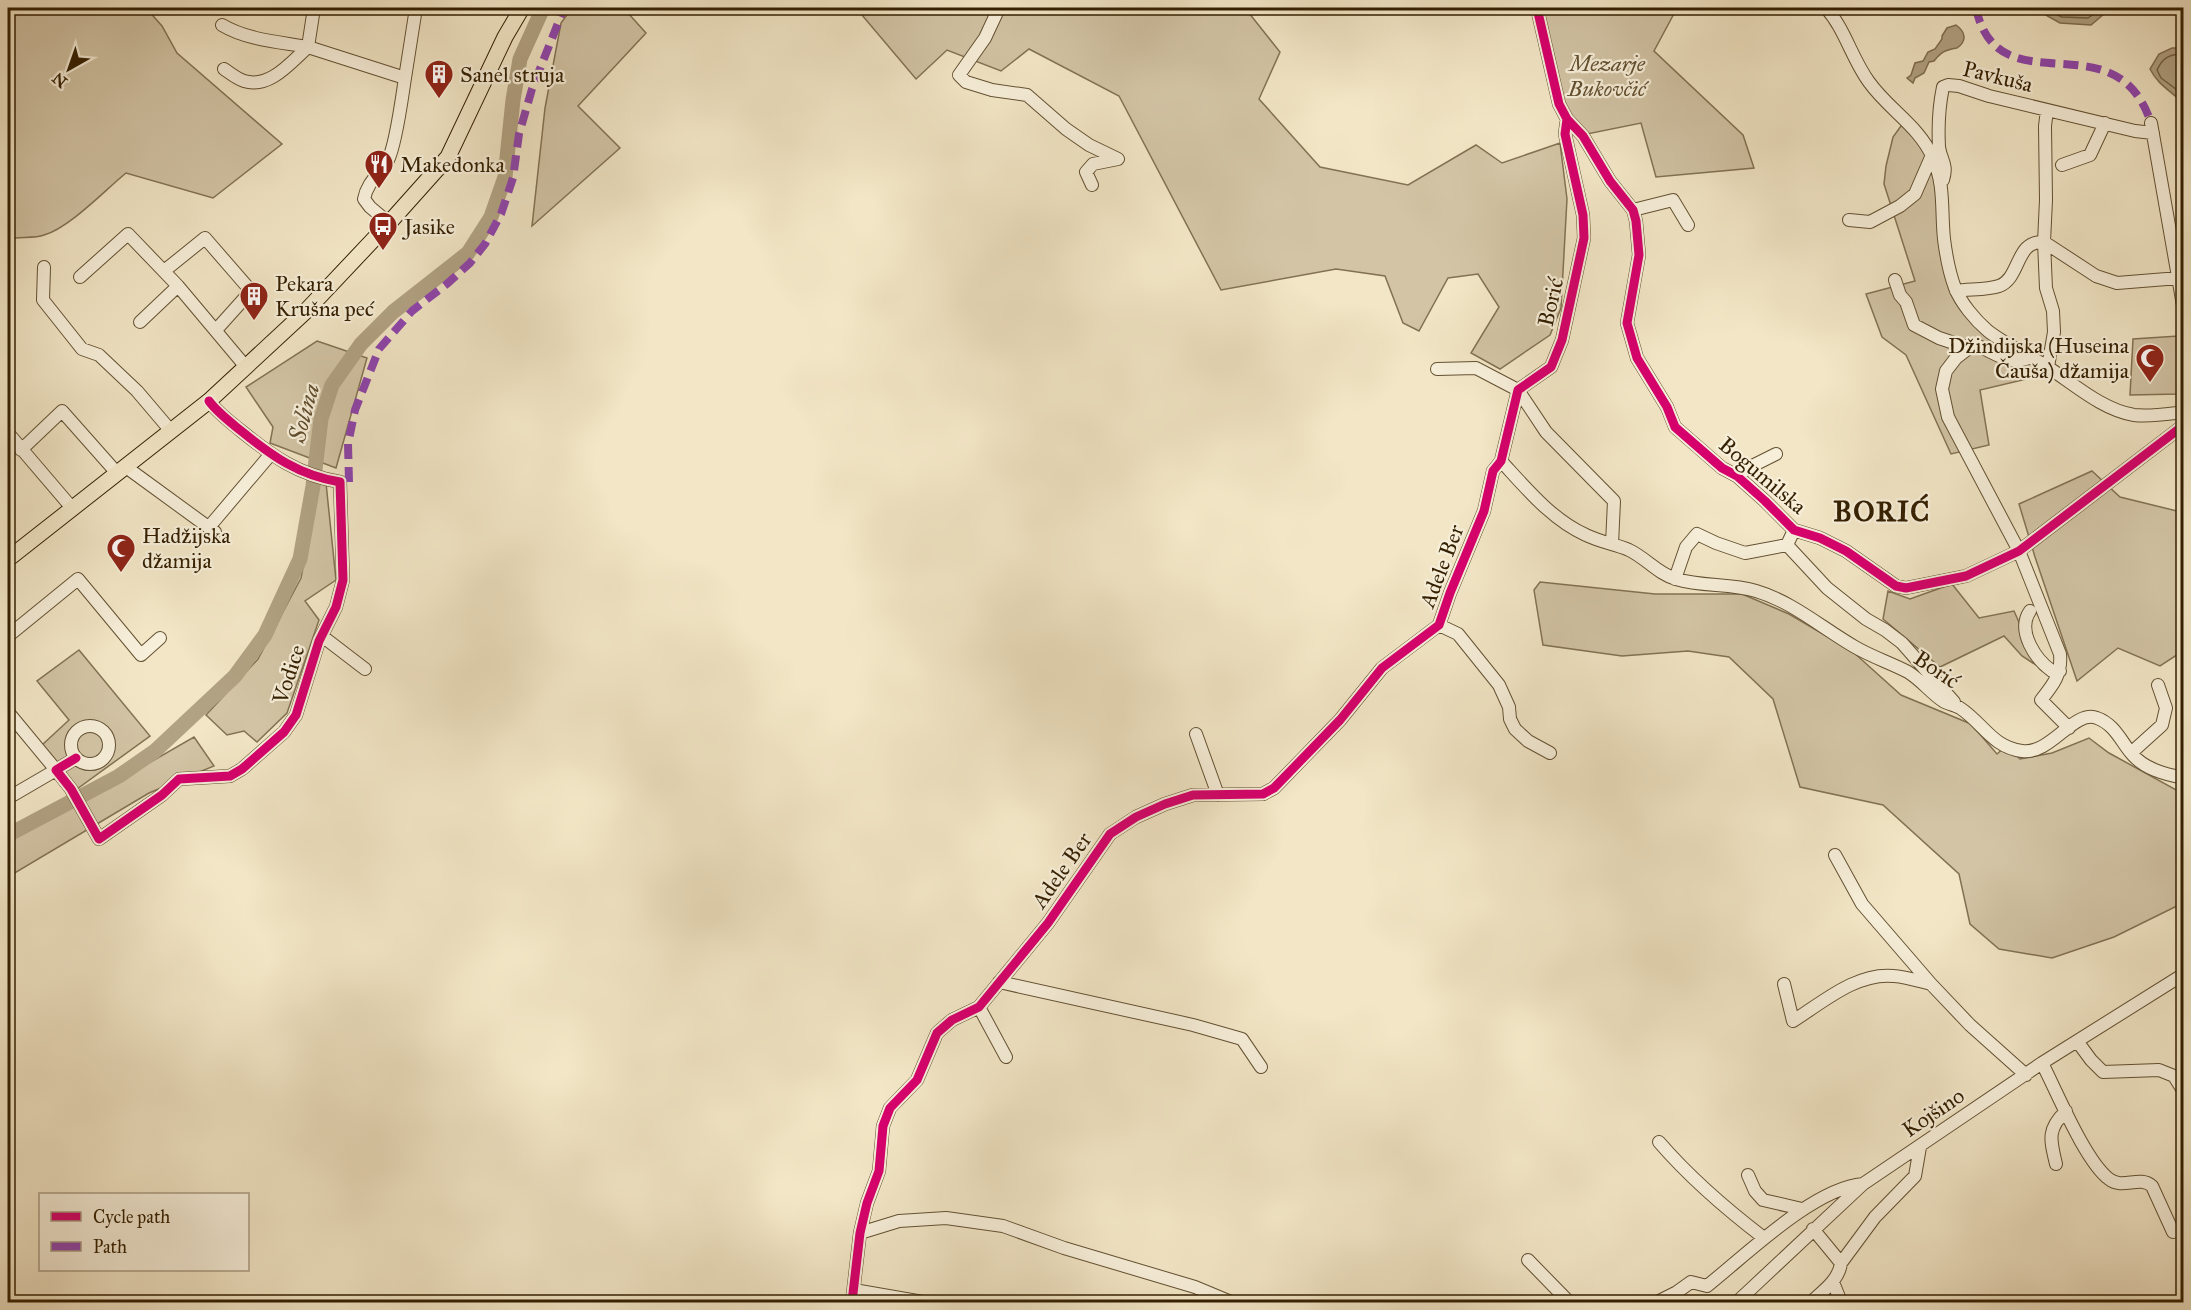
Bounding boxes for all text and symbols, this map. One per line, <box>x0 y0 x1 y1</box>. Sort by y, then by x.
north arrow <box>39 39 99 99</box>
park label: Mezarje Bukovčić <box>1567 50 1650 102</box>
street label: Pavkuša <box>1960 55 2036 98</box>
building icon: Sanel struja <box>423 58 455 100</box>
place label: Sanel struja <box>460 61 565 88</box>
text: N <box>48 68 71 92</box>
restaurant icon: Makedonka <box>363 148 395 190</box>
place label: Makedonka <box>400 151 506 178</box>
bus stop icon: Jasike <box>367 210 399 252</box>
place label: Jasike <box>402 213 455 240</box>
place label: Pekara Krušna peć <box>275 270 375 322</box>
street label: Borić <box>1532 274 1569 329</box>
building icon: Pekara Krušna peć <box>238 280 270 322</box>
place label: Džindijska (Huseina Čauša) džamija <box>1948 332 2130 384</box>
mosque icon: Džindijska (Huseina Čauša) džamija <box>2134 342 2166 384</box>
water label: Solina <box>282 380 326 447</box>
street label: Bogumilska <box>1713 431 1812 520</box>
district label: BORIĆ <box>1833 493 1931 529</box>
street label: Adele Ber <box>1413 520 1470 612</box>
place label: Hadžijska džamija <box>142 522 231 574</box>
mosque icon: Hadžijska džamija <box>105 532 137 574</box>
street label: Vodice <box>266 641 311 708</box>
street label: Borić <box>1909 644 1965 695</box>
street label: Adele Ber <box>1025 826 1098 914</box>
street label: Kojšino <box>1897 1082 1969 1143</box>
legend <box>39 1193 249 1271</box>
text: Cycle path <box>93 1206 170 1228</box>
text: Path <box>93 1236 127 1258</box>

